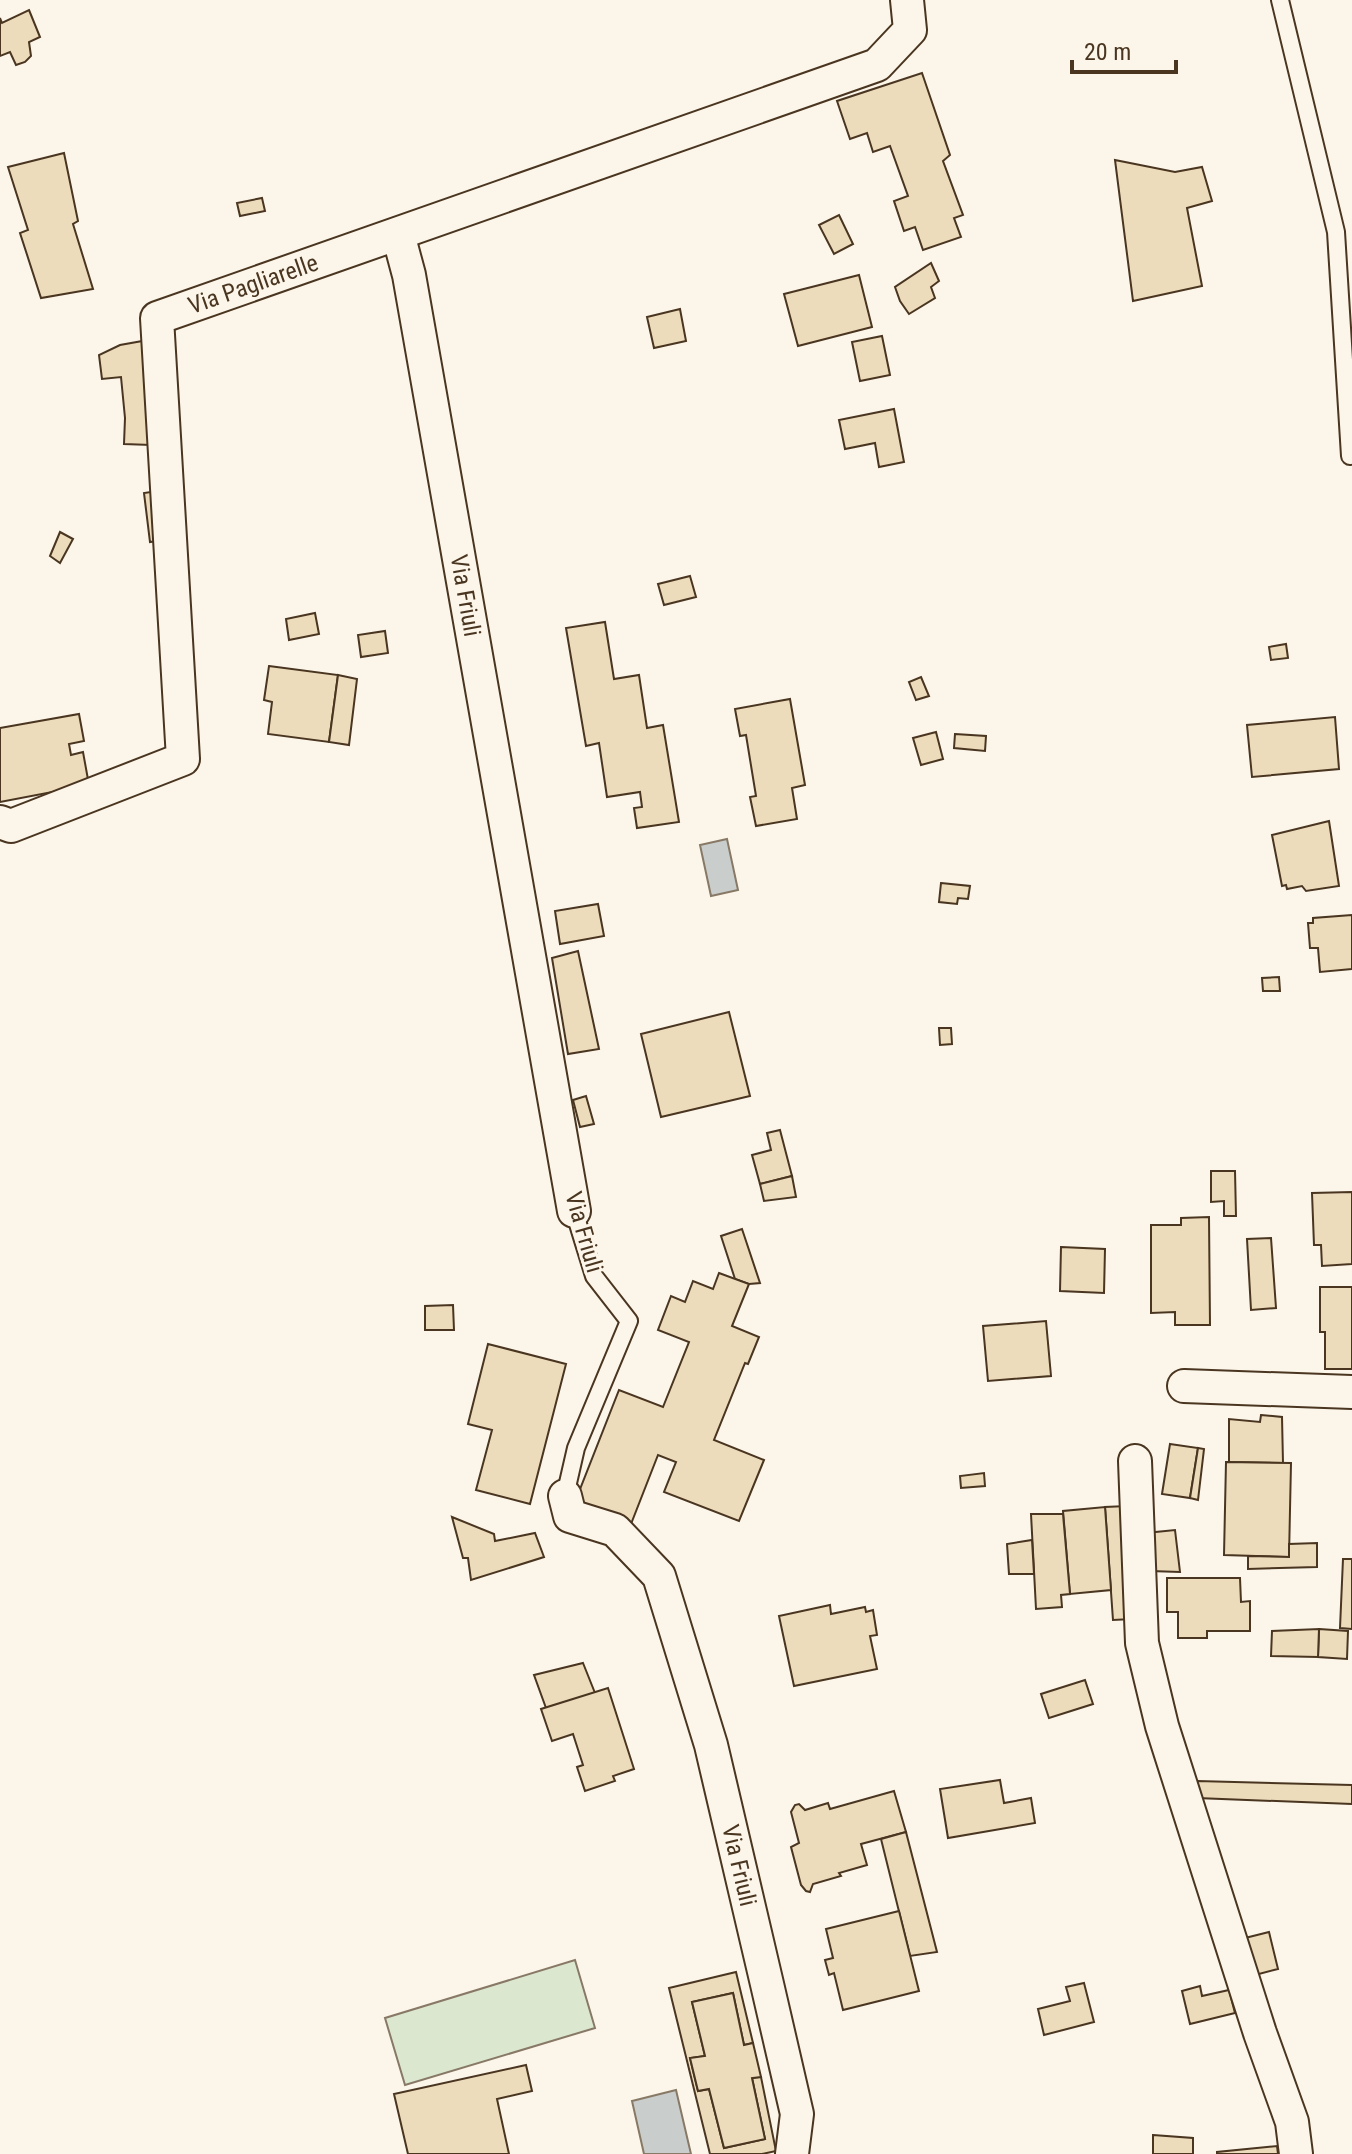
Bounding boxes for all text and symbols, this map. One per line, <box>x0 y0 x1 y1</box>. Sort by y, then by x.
scale bar <box>1072 24 1176 74</box>
text: 20 m <box>1084 38 1131 66</box>
street label: Via Pagliarelle <box>185 249 322 320</box>
street label: Via Friuli <box>445 552 486 639</box>
street label: Via Friuli <box>559 1188 609 1276</box>
street label: Via Friuli <box>716 1822 762 1909</box>

